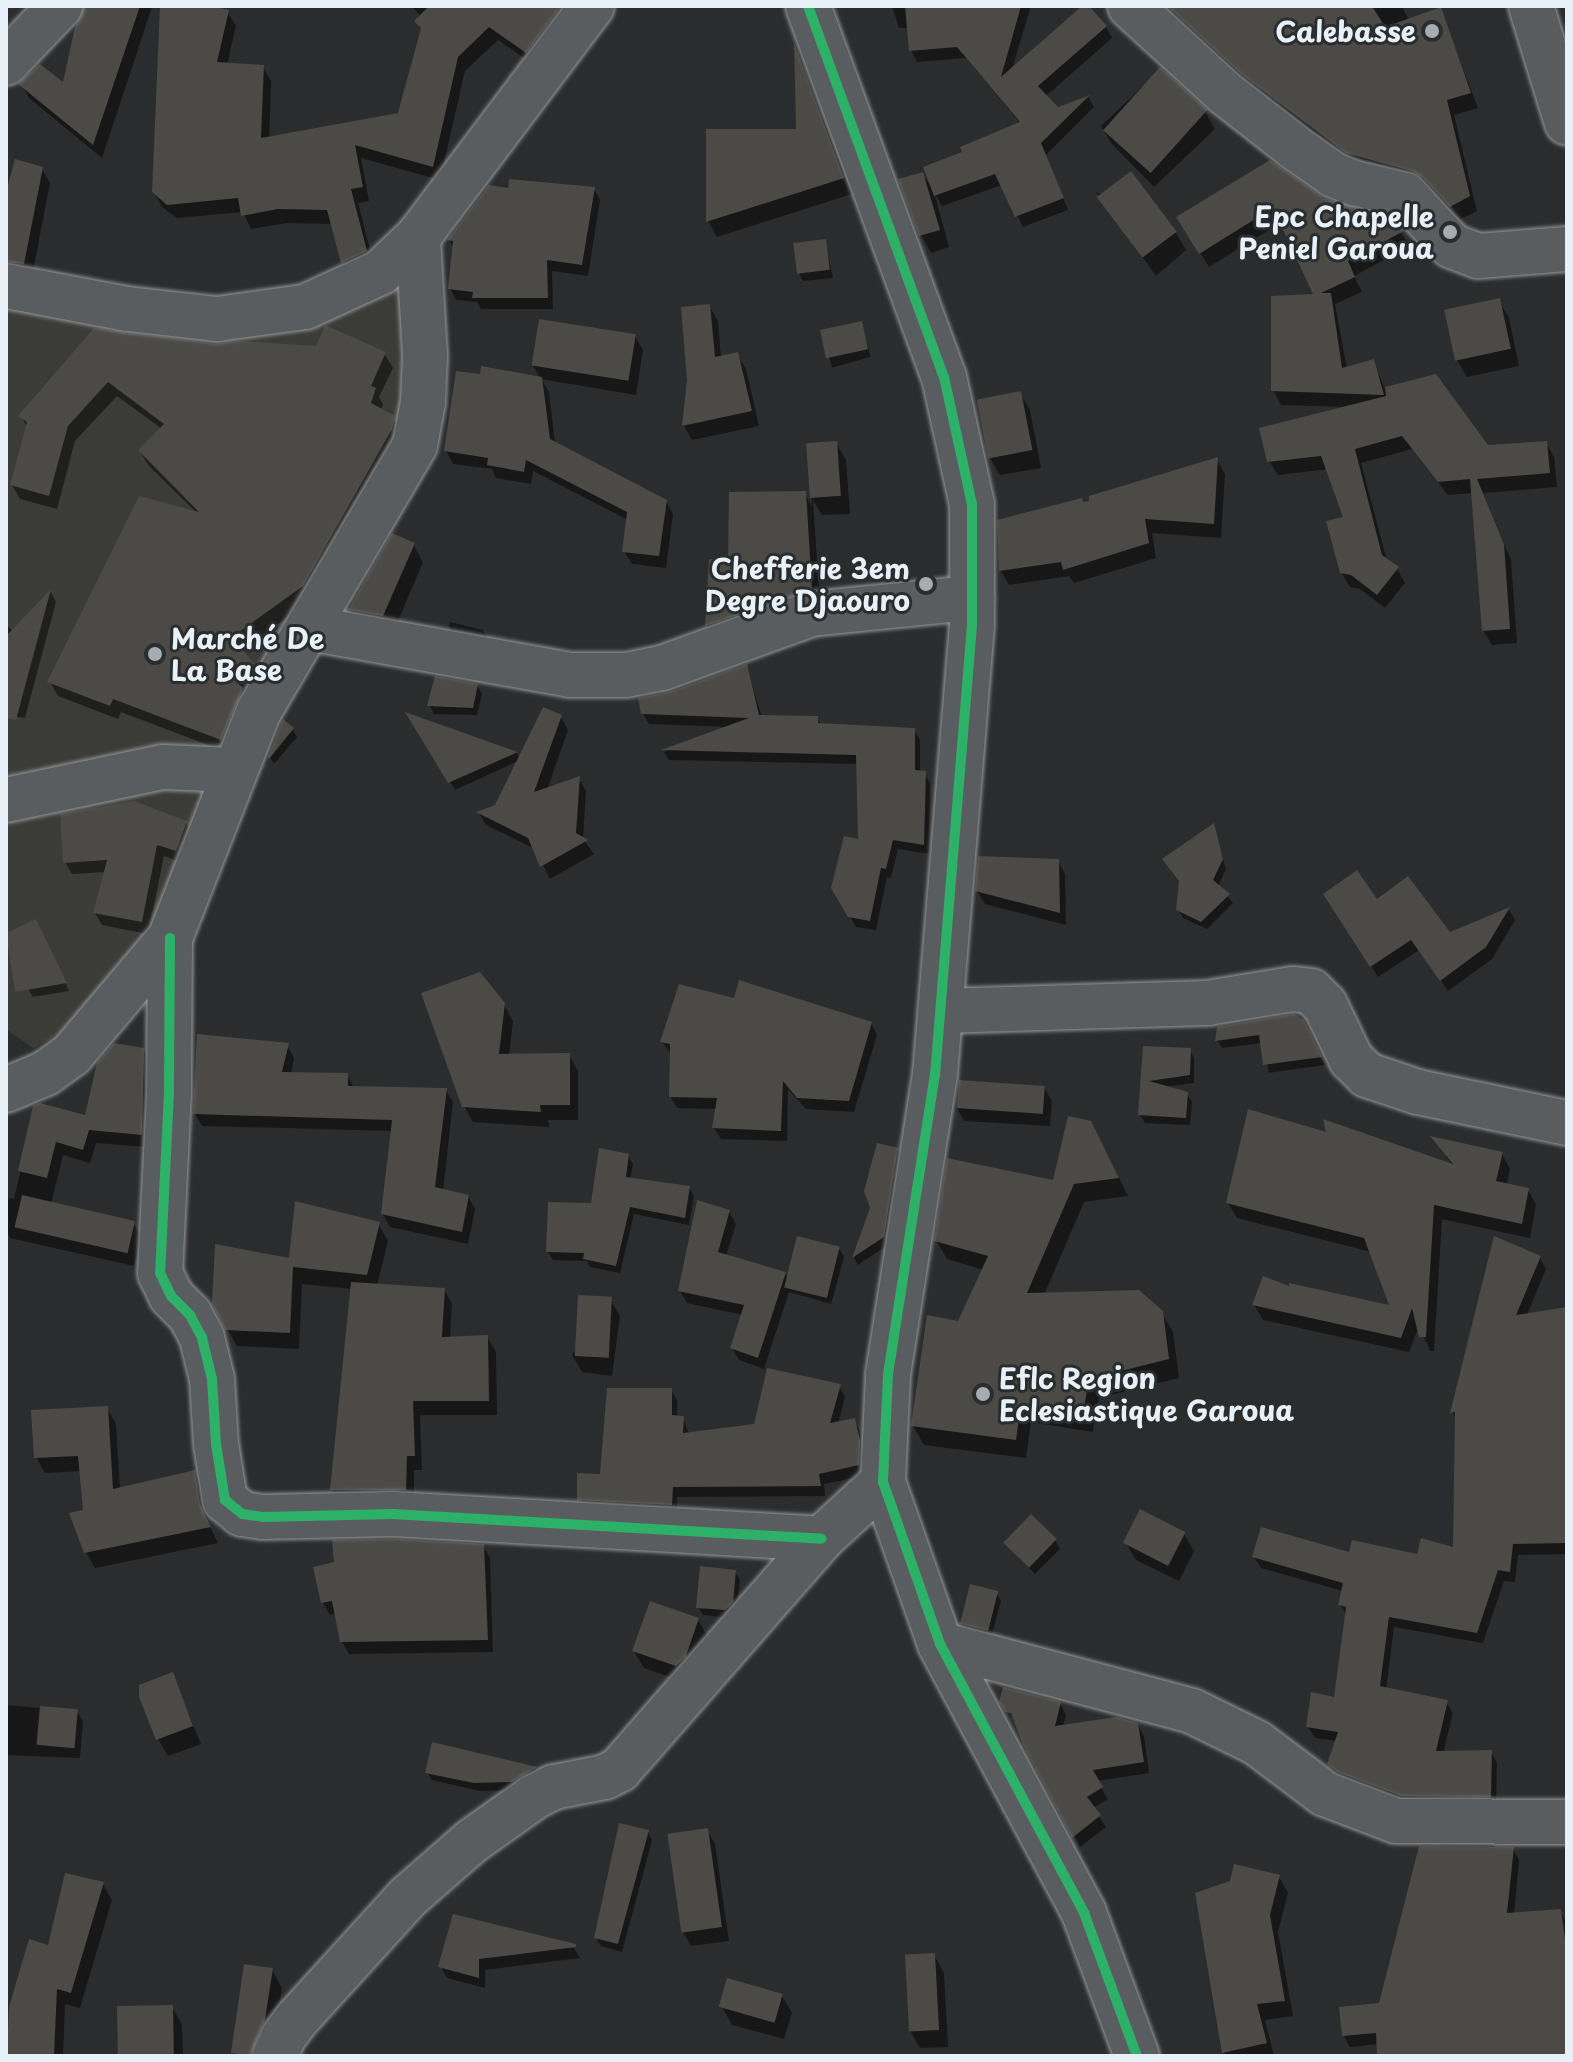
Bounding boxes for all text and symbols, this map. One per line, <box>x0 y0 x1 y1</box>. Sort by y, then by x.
place label: Calebasse <box>1275 14 1416 48</box>
marker: Calebasse <box>1423 22 1441 40</box>
place label: Epc Chapelle Peniel Garoua <box>1236 199 1434 265</box>
marker: Epc Chapelle Peniel Garoua <box>1441 223 1459 241</box>
place label: Chefferie 3em Degre Djaouro <box>702 551 910 617</box>
marker: Chefferie 3em Degre Djaouro <box>917 575 935 593</box>
place label: Marché De La Base <box>171 621 324 687</box>
marker: Marché De La Base <box>146 645 164 663</box>
place label: Eflc Region Eclesiastique Garoua <box>999 1361 1295 1427</box>
marker: Eflc Region Eclesiastique Garoua <box>974 1385 992 1403</box>

